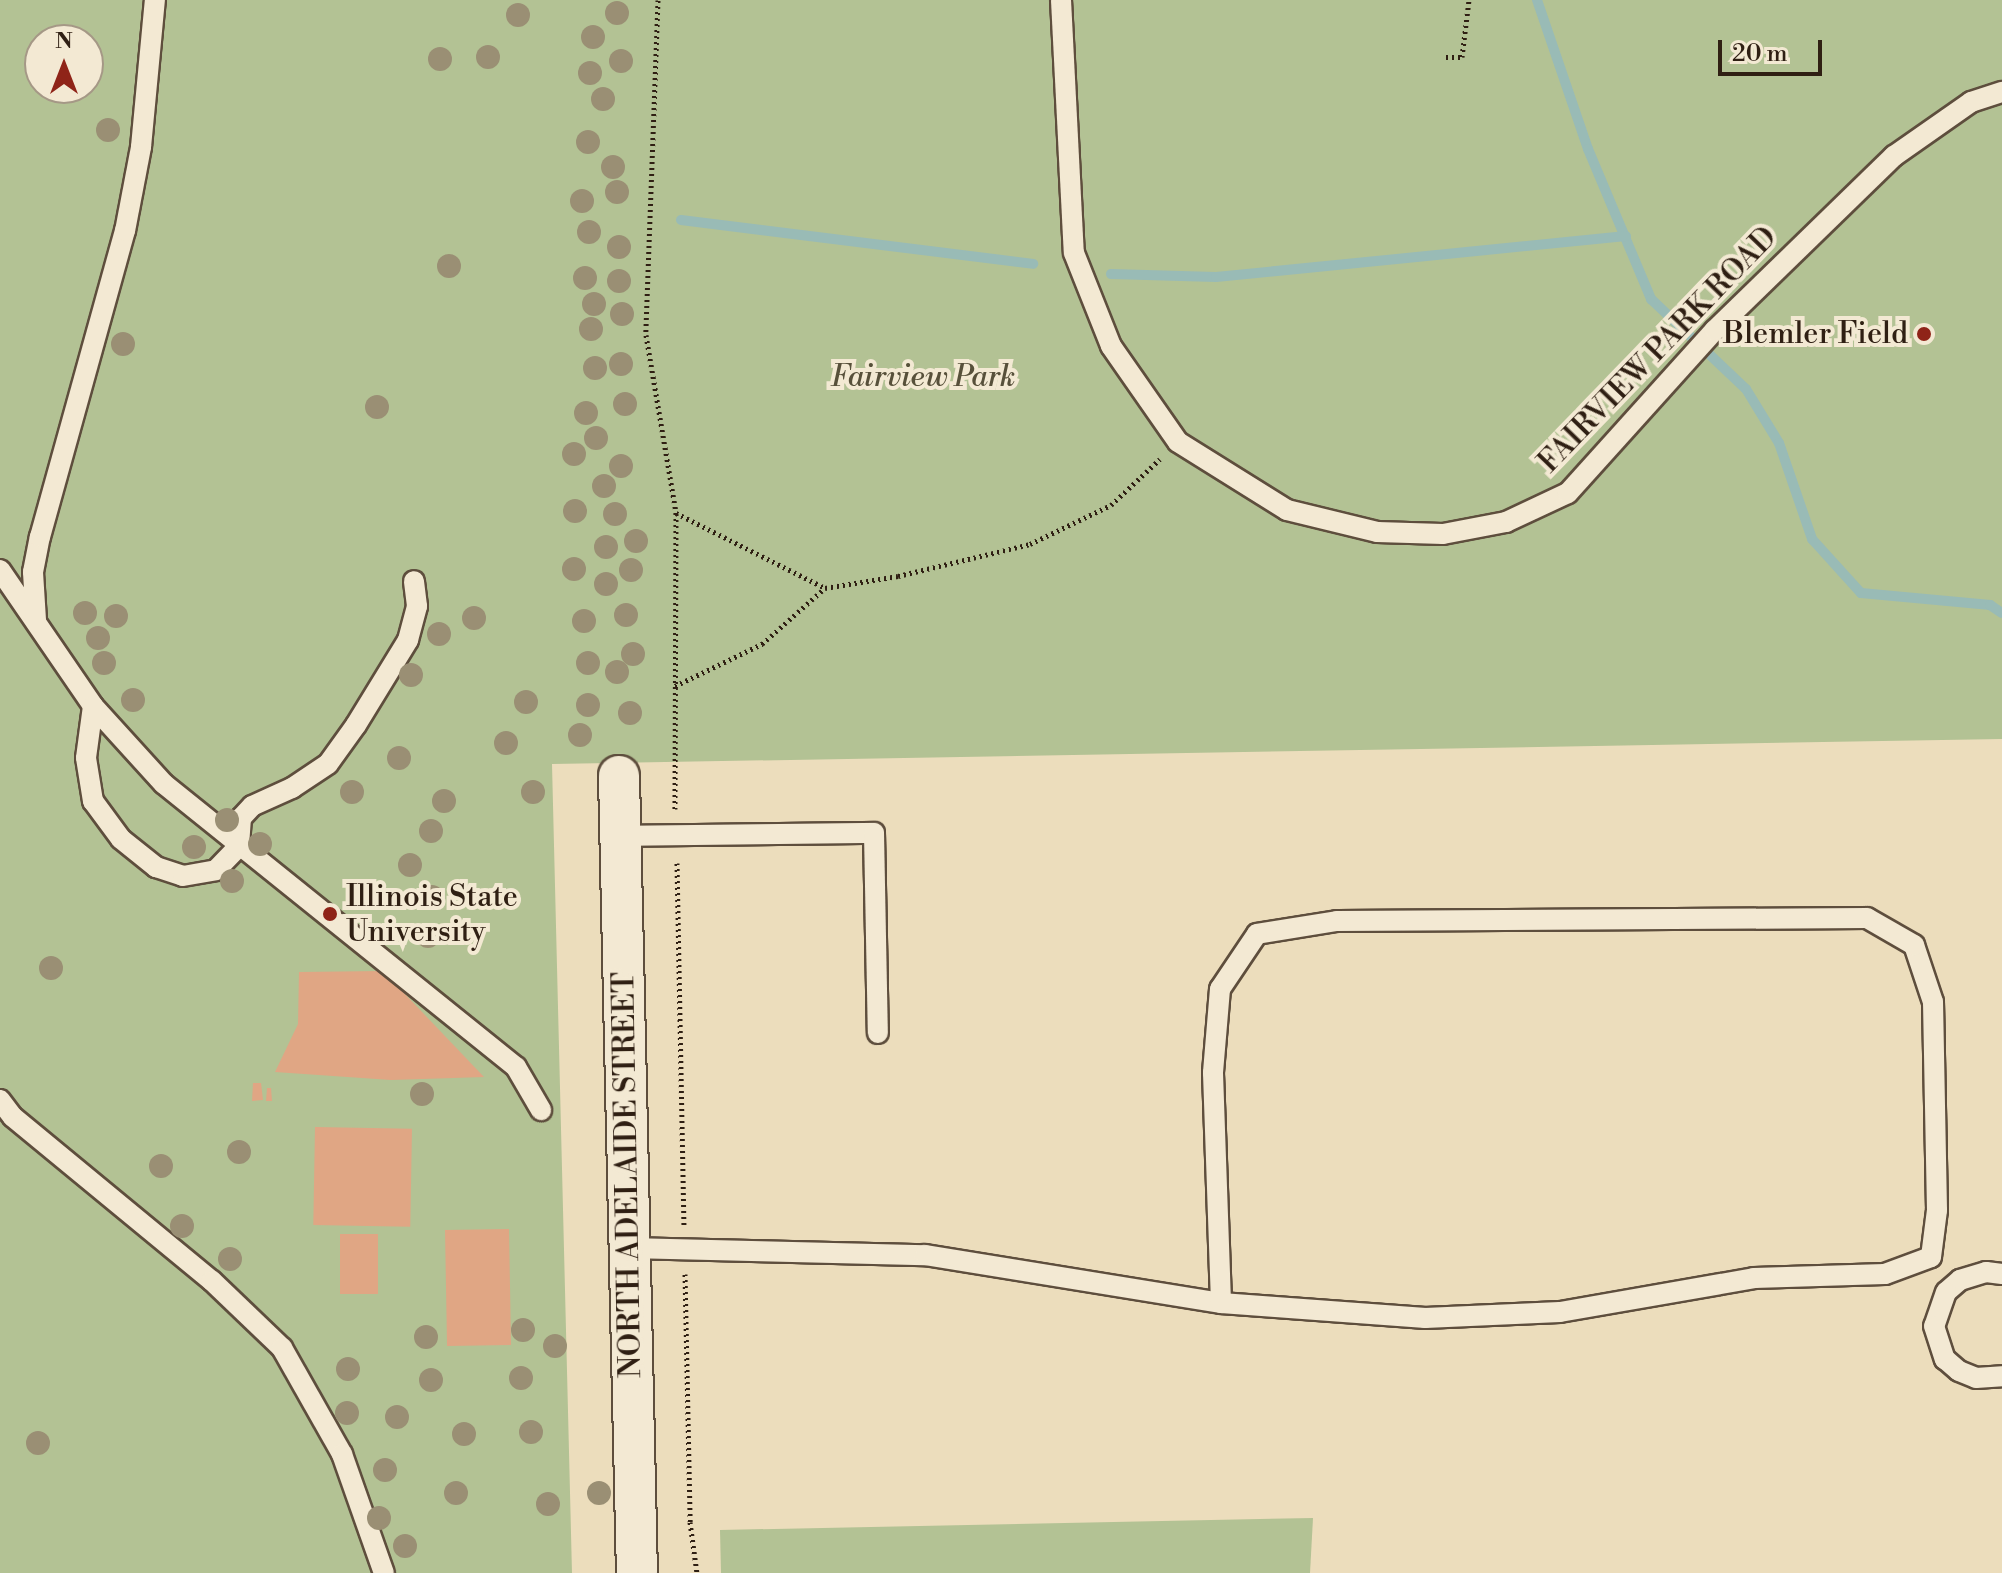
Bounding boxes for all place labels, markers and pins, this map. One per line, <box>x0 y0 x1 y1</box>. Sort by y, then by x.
place label: Blemler Field <box>1723 316 1908 352</box>
marker: Blemler Field <box>1915 325 1933 343</box>
place label: Illinois State University <box>346 879 518 950</box>
marker: Illinois State University <box>321 905 339 923</box>

